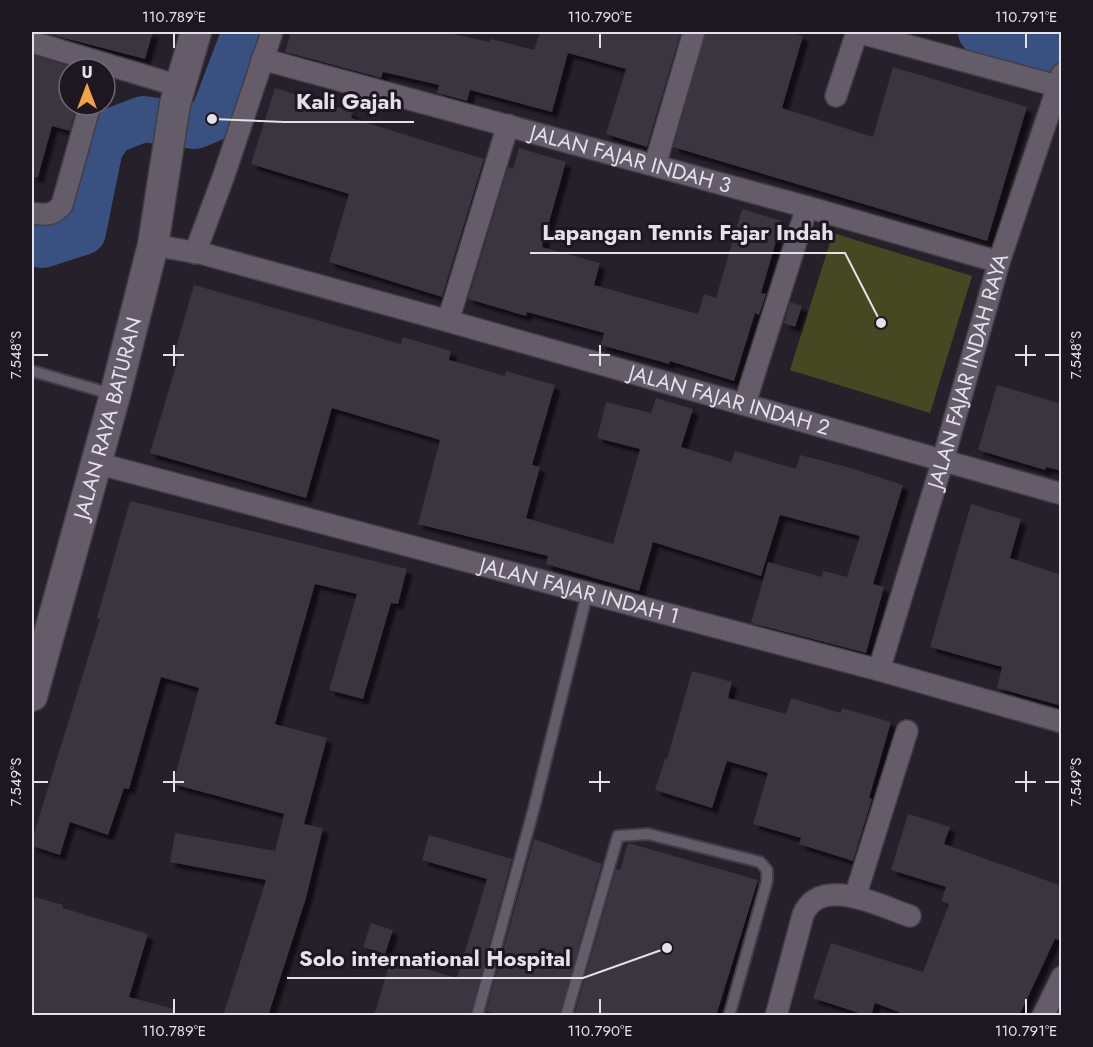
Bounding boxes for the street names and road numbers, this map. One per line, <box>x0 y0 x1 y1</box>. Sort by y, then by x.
street label: JALAN FAJAR INDAH 3 <box>524 117 735 201</box>
street label: JALAN FAJAR INDAH RAYA <box>919 249 1016 495</box>
street label: JALAN RAYA BATURAN <box>66 314 149 526</box>
street label: JALAN FAJAR INDAH 2 <box>622 357 833 443</box>
street label: JALAN FAJAR INDAH 1 <box>473 549 682 632</box>

